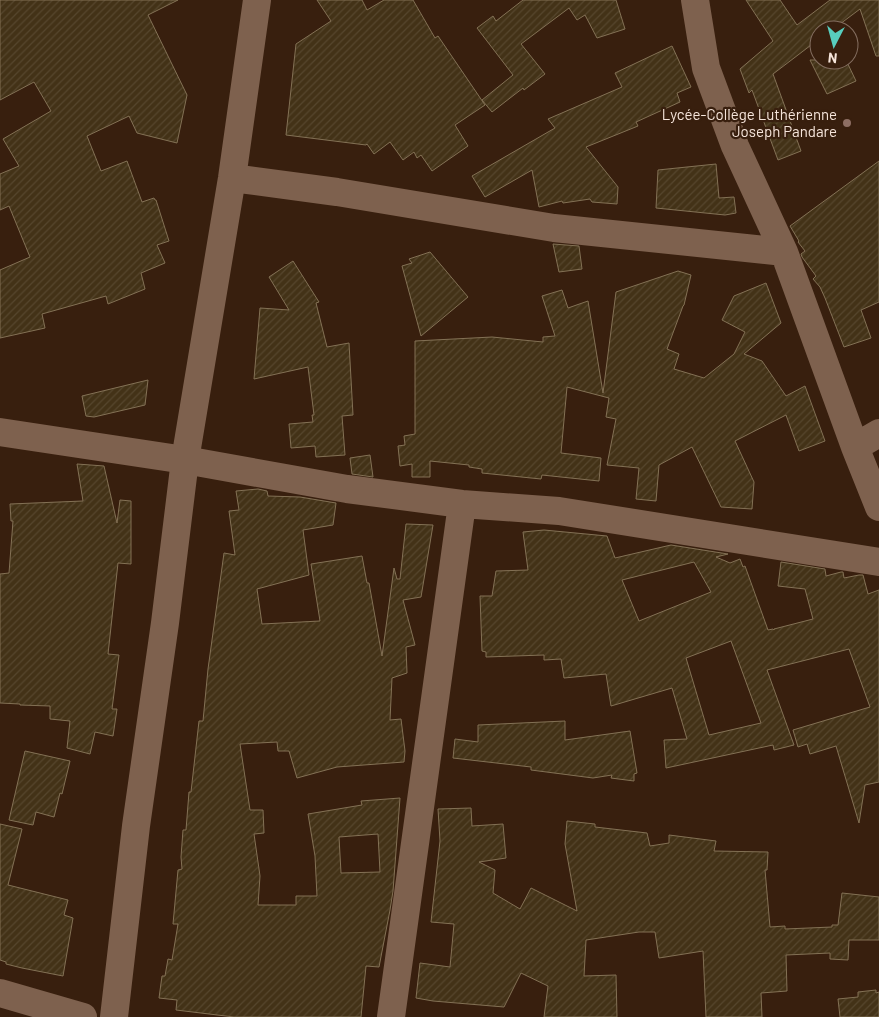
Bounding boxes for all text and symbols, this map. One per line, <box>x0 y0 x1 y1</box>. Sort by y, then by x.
north arrow <box>809 20 859 70</box>
text: N <box>827 49 838 67</box>
place label: Lycée-Collège Luthérienne Joseph Pandare <box>662 105 837 140</box>
marker: Lycée-Collège Luthérienne Joseph Pandare <box>841 117 853 129</box>

